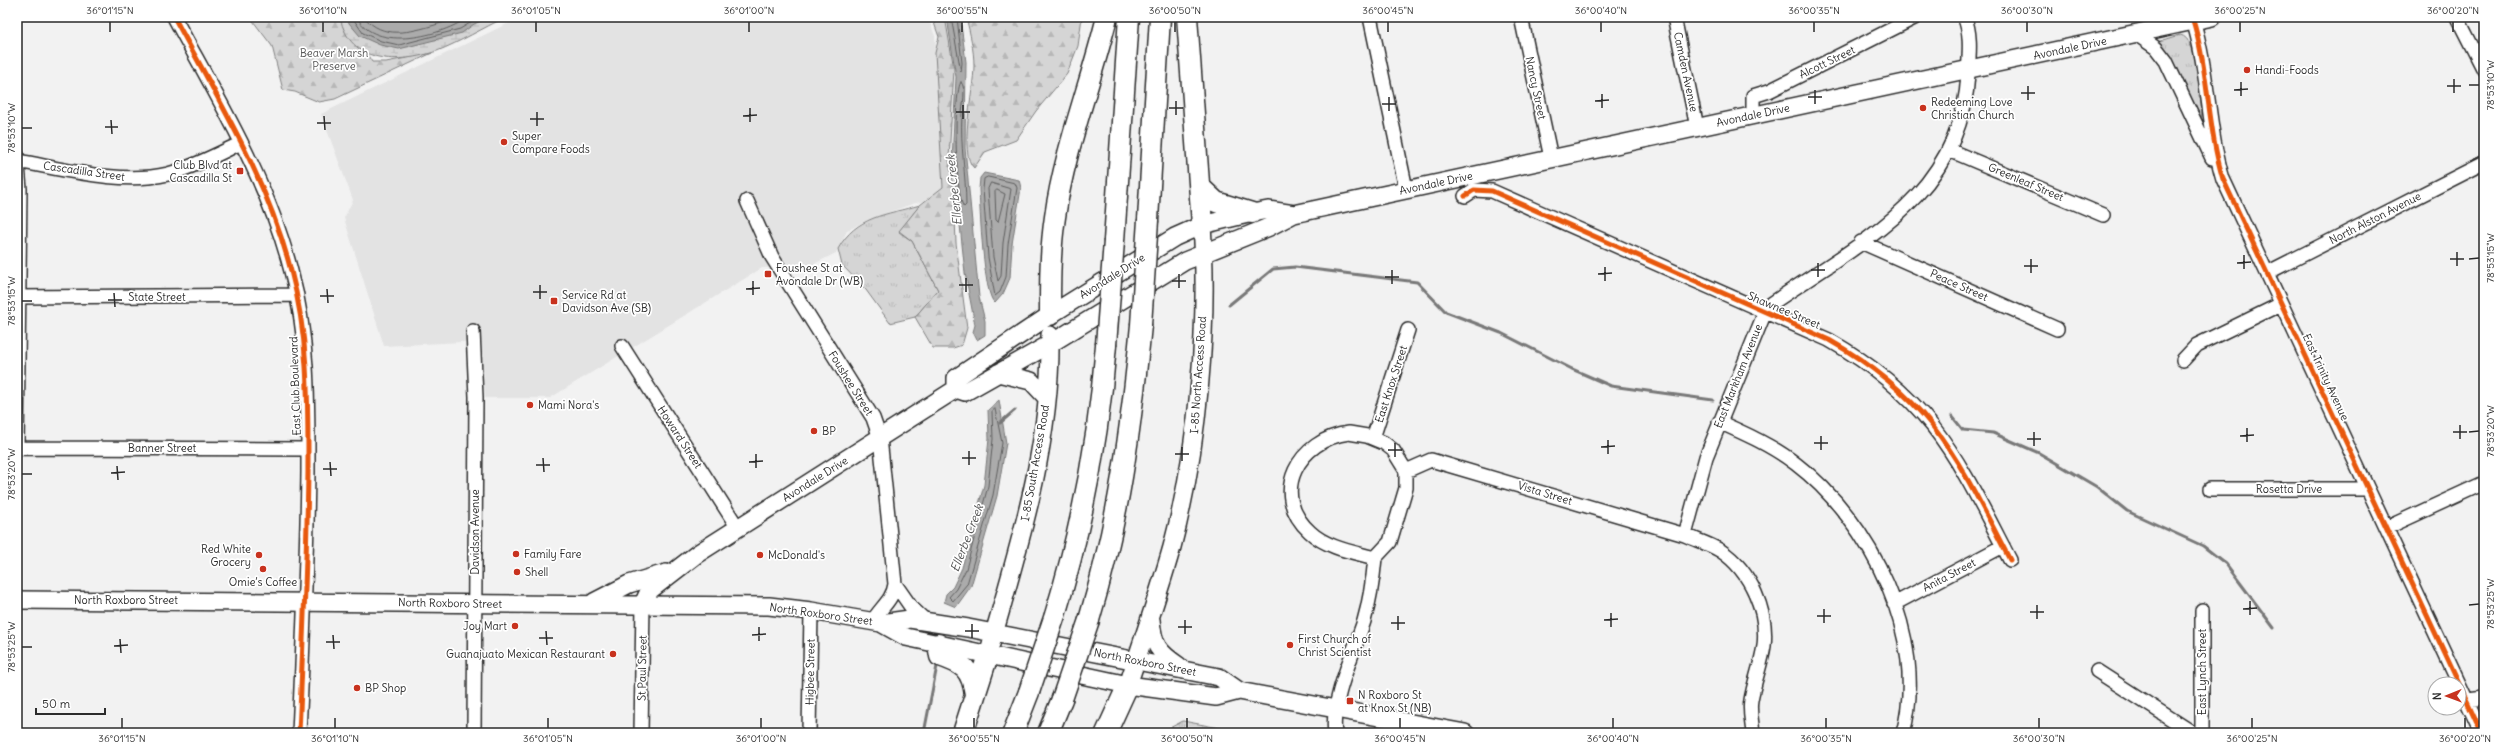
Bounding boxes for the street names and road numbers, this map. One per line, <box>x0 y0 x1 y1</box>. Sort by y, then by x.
street label: Camden Avenue <box>1671 31 1701 113</box>
street label: Avondale Drive <box>2032 33 2108 63</box>
street label: Alcott Street <box>1797 42 1858 82</box>
street label: Nancy Street <box>1522 55 1550 121</box>
street label: Avondale Drive <box>1715 100 1791 130</box>
street label: Cascadilla Street <box>42 158 126 184</box>
street label: Greenleaf Street <box>1986 160 2066 204</box>
street label: Avondale Drive <box>1398 168 1474 198</box>
street label: North Alston Avenue <box>2327 189 2423 247</box>
street label: Avondale Drive <box>1077 250 1147 302</box>
street label: Peace Street <box>1928 266 1990 304</box>
street label: Shawnee Street <box>1746 288 1823 332</box>
street label: State Street <box>128 290 186 304</box>
street label: I-85 North Access Road <box>1187 315 1209 434</box>
street label: East Markham Avenue <box>1711 322 1765 430</box>
street label: East Trinity Avenue <box>2300 331 2352 423</box>
street label: East Club Boulevard <box>286 336 304 436</box>
street label: East Knox Street <box>1372 343 1410 424</box>
street label: Foushee Street <box>826 348 877 418</box>
street label: Howard Street <box>655 403 706 471</box>
street label: I-85 South Access Road <box>1018 403 1052 522</box>
street label: Banner Street <box>128 441 197 455</box>
street label: Avondale Drive <box>780 453 850 505</box>
street label: Vista Street <box>1516 478 1574 508</box>
street label: Rosetta Drive <box>2256 482 2322 496</box>
street label: Davidson Avenue <box>468 489 482 575</box>
street label: Anita Street <box>1920 555 1978 595</box>
street label: North Roxboro Street <box>74 593 178 607</box>
street label: North Roxboro Street <box>398 595 502 611</box>
street label: North Roxboro Street <box>769 600 874 628</box>
street label: East Lynch Street <box>2195 629 2209 715</box>
street label: St Paul Street <box>634 635 650 701</box>
street label: Higbee Street <box>802 638 818 705</box>
street label: North Roxboro Street <box>1093 645 1198 679</box>

